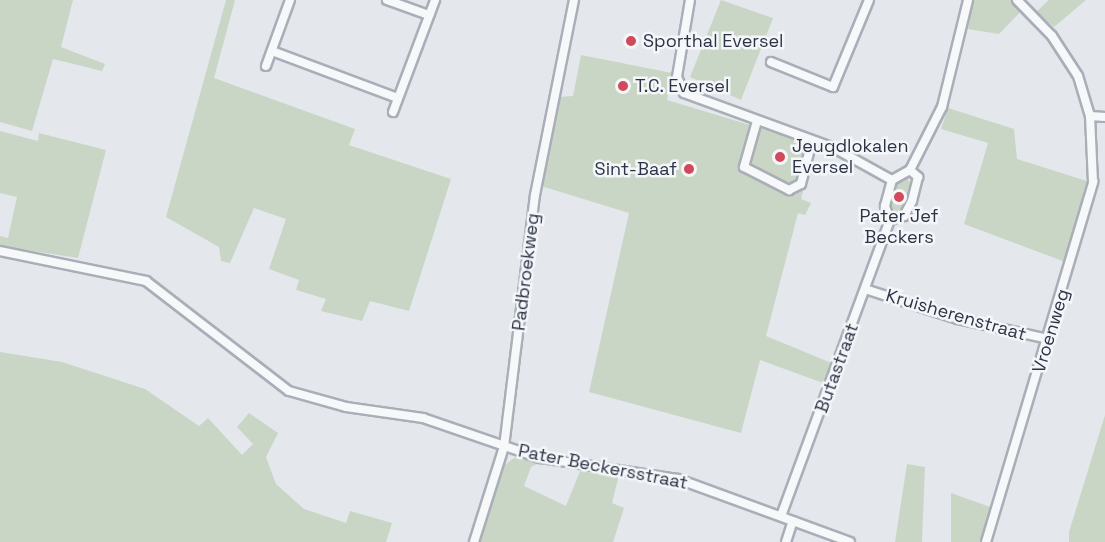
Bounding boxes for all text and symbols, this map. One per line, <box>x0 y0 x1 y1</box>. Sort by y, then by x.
place label: Sporthal Eversel <box>643 30 784 52</box>
marker: Sporthal Eversel <box>624 34 638 48</box>
place label: T.C. Eversel <box>635 75 730 97</box>
marker: T.C. Eversel <box>616 79 630 93</box>
place label: Jeugdlokalen Eversel <box>792 136 908 178</box>
marker: Jeugdlokalen Eversel <box>773 150 787 164</box>
place label: Sint-Baaf <box>595 158 677 180</box>
marker: Sint-Baaf <box>682 162 696 176</box>
marker: Pater Jef Beckers <box>892 190 906 204</box>
place label: Pater Jef Beckers <box>860 206 938 248</box>
street label: Padbroekweg <box>508 212 544 332</box>
street label: Kruisherenstraat <box>883 285 1029 345</box>
street label: Vroenweg <box>1028 286 1074 376</box>
street label: Butastraat <box>811 320 863 416</box>
street label: Pater Beckersstraat <box>516 440 690 494</box>

